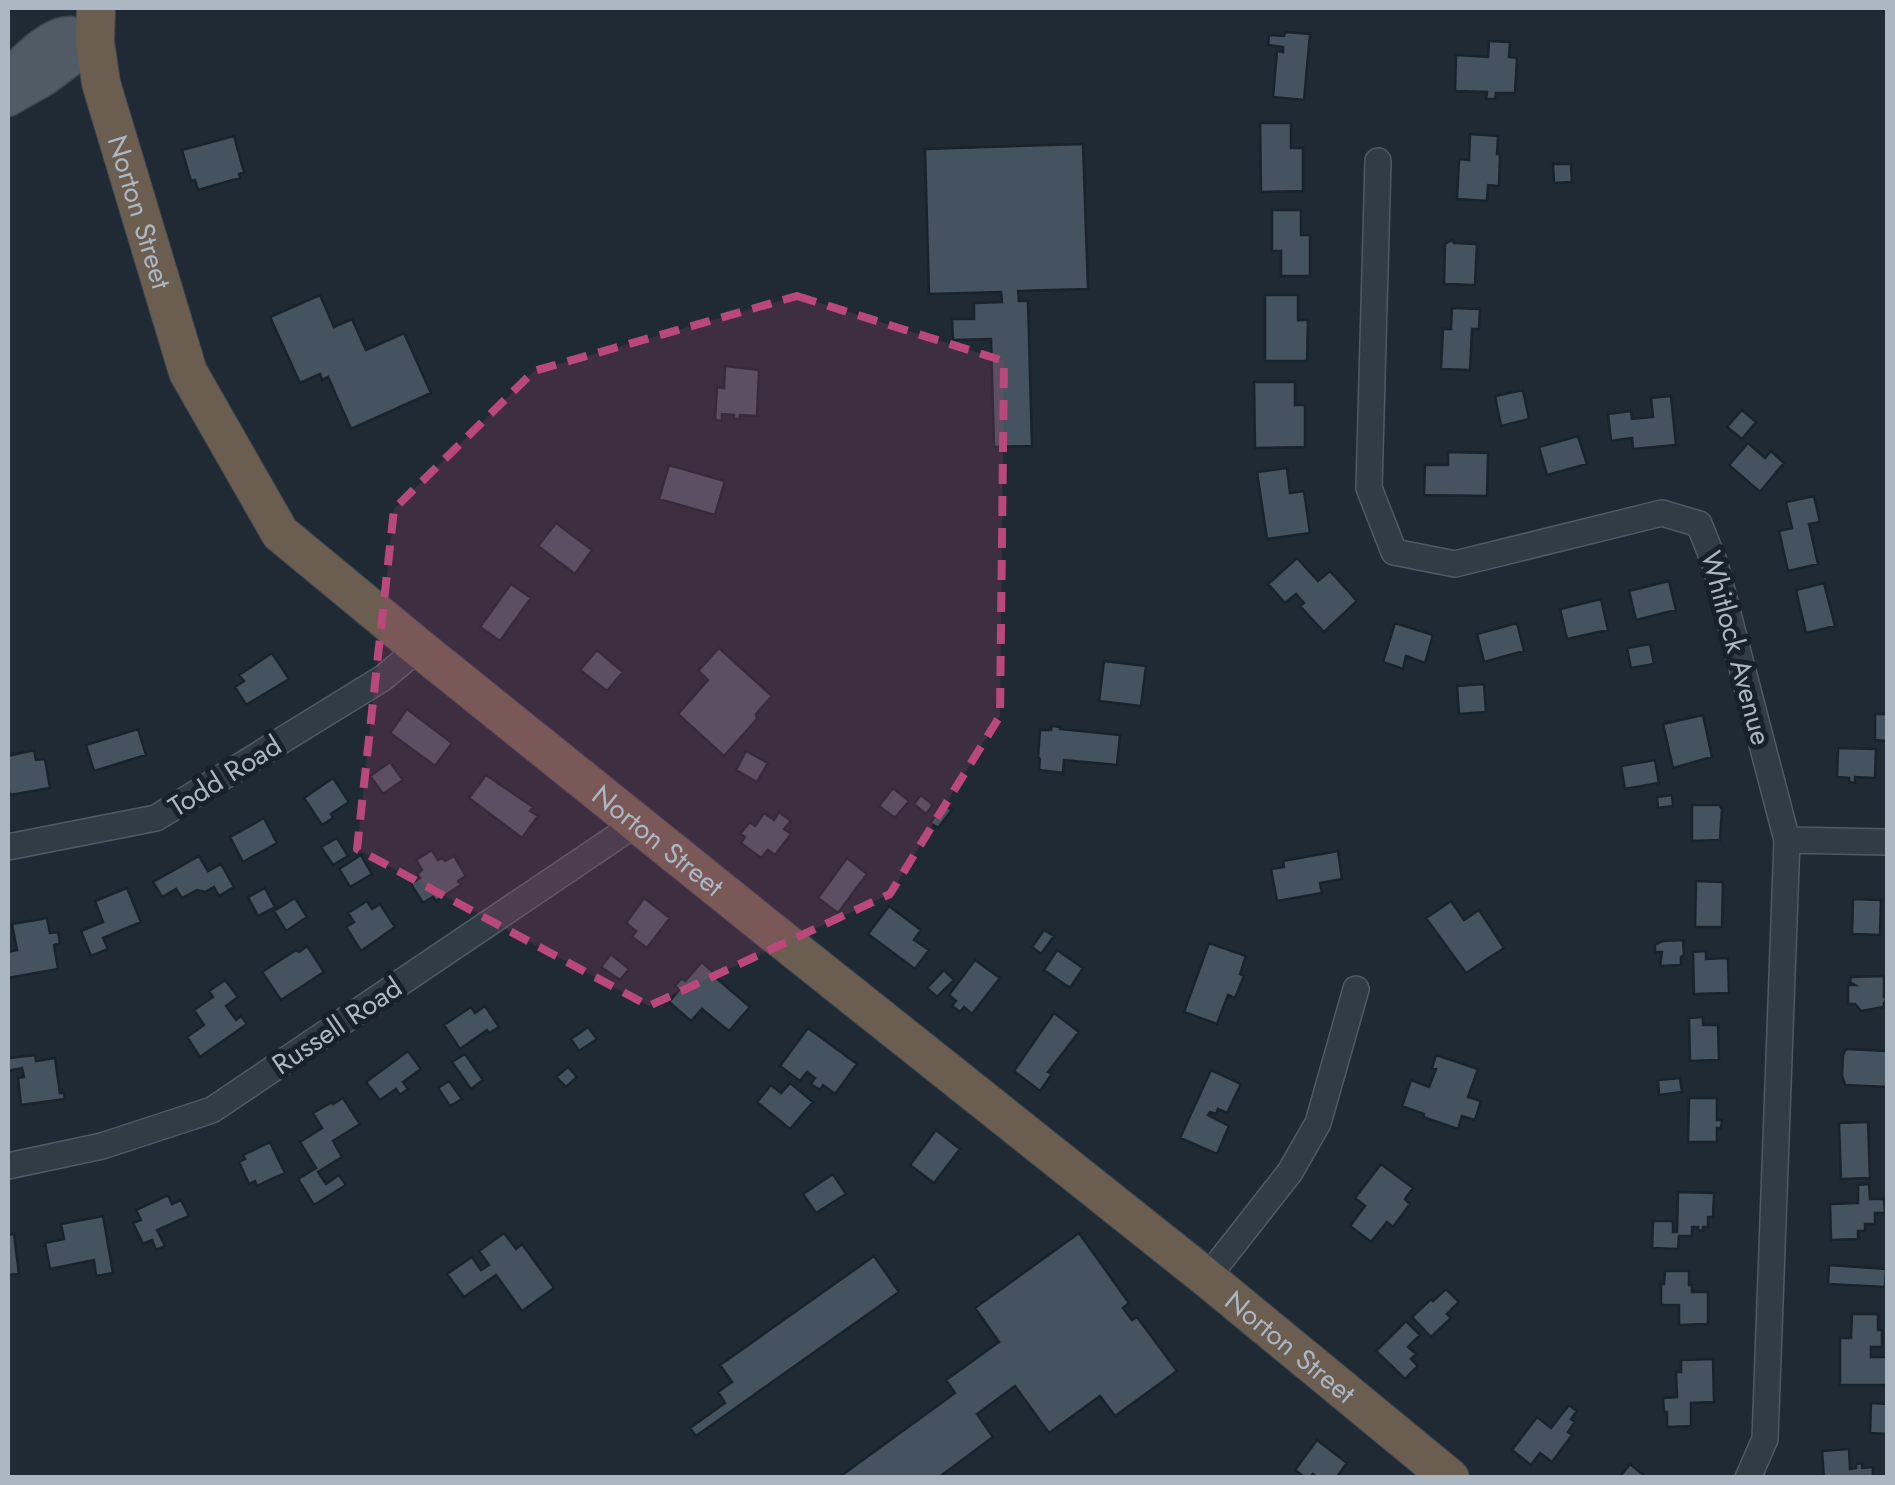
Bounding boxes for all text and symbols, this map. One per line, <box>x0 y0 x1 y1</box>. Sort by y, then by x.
street label: Norton Street <box>97 130 182 294</box>
street label: Whitlock Avenue <box>1690 546 1782 750</box>
street label: Todd Road <box>161 725 289 827</box>
street label: Norton Street <box>584 775 733 906</box>
street label: Russell Road <box>264 967 410 1085</box>
street label: Norton Street <box>1216 1280 1365 1413</box>

